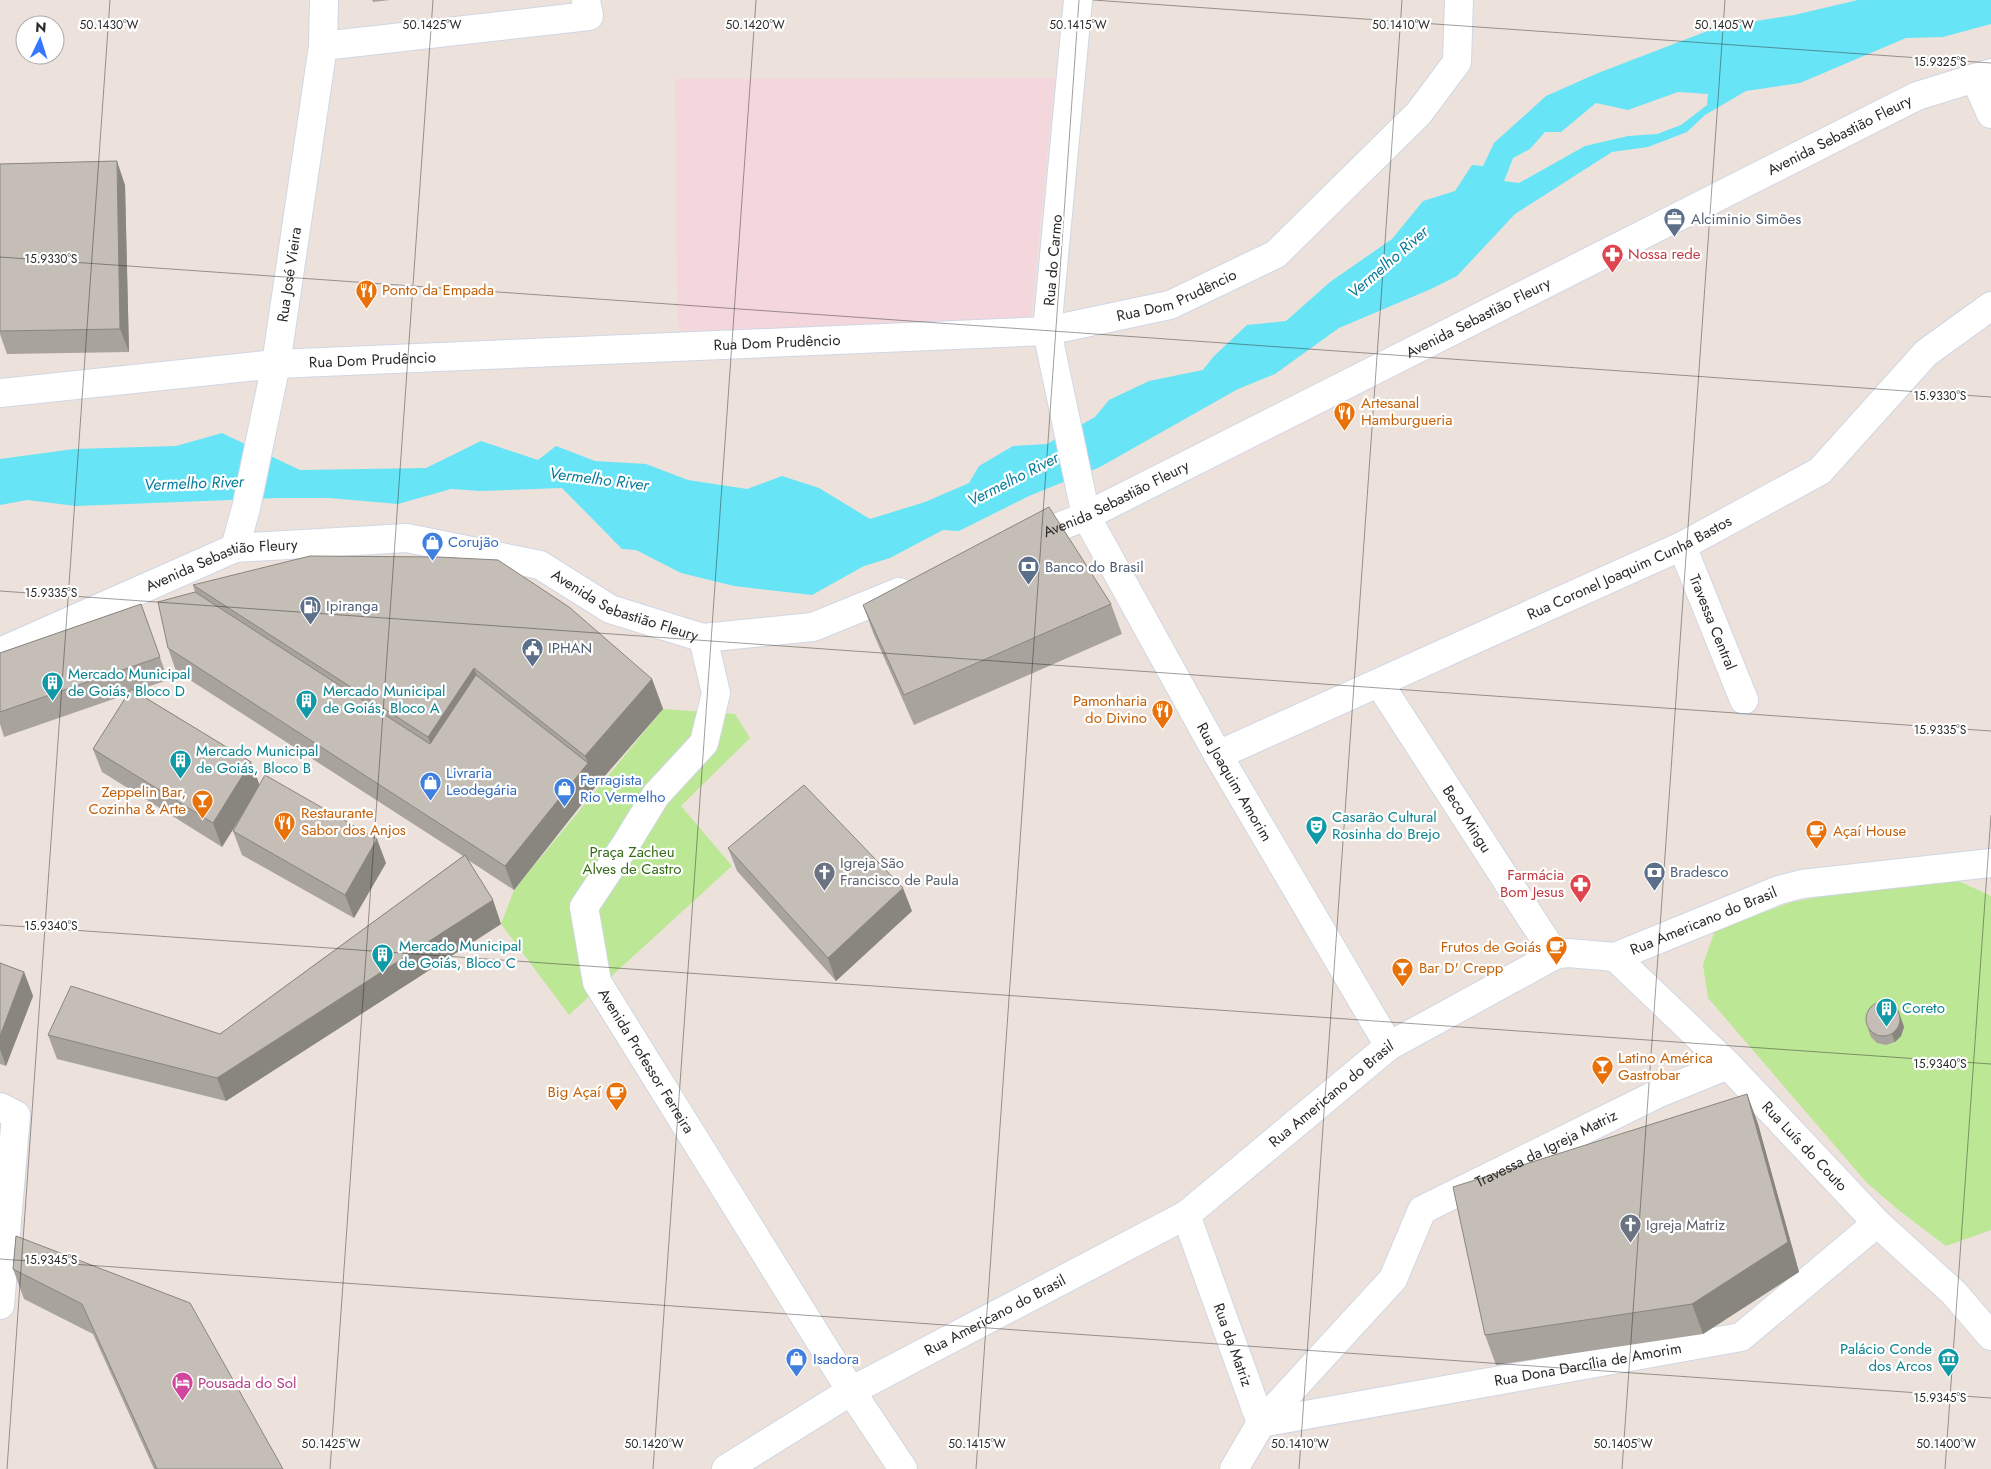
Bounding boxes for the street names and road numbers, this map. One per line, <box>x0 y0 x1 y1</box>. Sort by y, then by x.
street label: Avenida Sebastião Fleury <box>1763 89 1916 181</box>
street label: Rua do Carmo <box>1038 213 1068 307</box>
street label: Rua José Vieira <box>271 225 307 324</box>
street label: Rua Dom Prudêncio <box>1114 264 1240 327</box>
street label: Avenida Sebastião Fleury <box>1402 272 1555 364</box>
street label: Rua Dom Prudêncio <box>713 329 841 356</box>
street label: Rua Dom Prudêncio <box>308 346 436 374</box>
street label: Avenida Sebastião Fleury <box>1040 455 1193 543</box>
street label: Rua Coronel Joaquim Cunha Bastos <box>1523 510 1736 625</box>
street label: Avenida Sebastião Fleury <box>142 533 299 597</box>
street label: Avenida Sebastião Fleury <box>547 564 702 647</box>
street label: Travessa Central <box>1683 571 1742 673</box>
street label: Rua Joaquim Amorim <box>1191 718 1277 846</box>
street label: Beco Mingu <box>1437 781 1497 857</box>
street label: Rua Americano do Brasil <box>1627 881 1780 961</box>
street label: Avenida Professor Ferreira <box>593 984 700 1138</box>
street label: Rua Americano do Brasil <box>1264 1035 1397 1153</box>
street label: Rua Luís do Couto <box>1757 1096 1853 1196</box>
street label: Travessa da Igreja Matriz <box>1471 1104 1621 1193</box>
street label: Rua Americano do Brasil <box>920 1269 1070 1362</box>
street label: Rua da Matriz <box>1208 1300 1258 1390</box>
street label: Rua Dona Darcília de Amorim <box>1492 1337 1683 1392</box>

